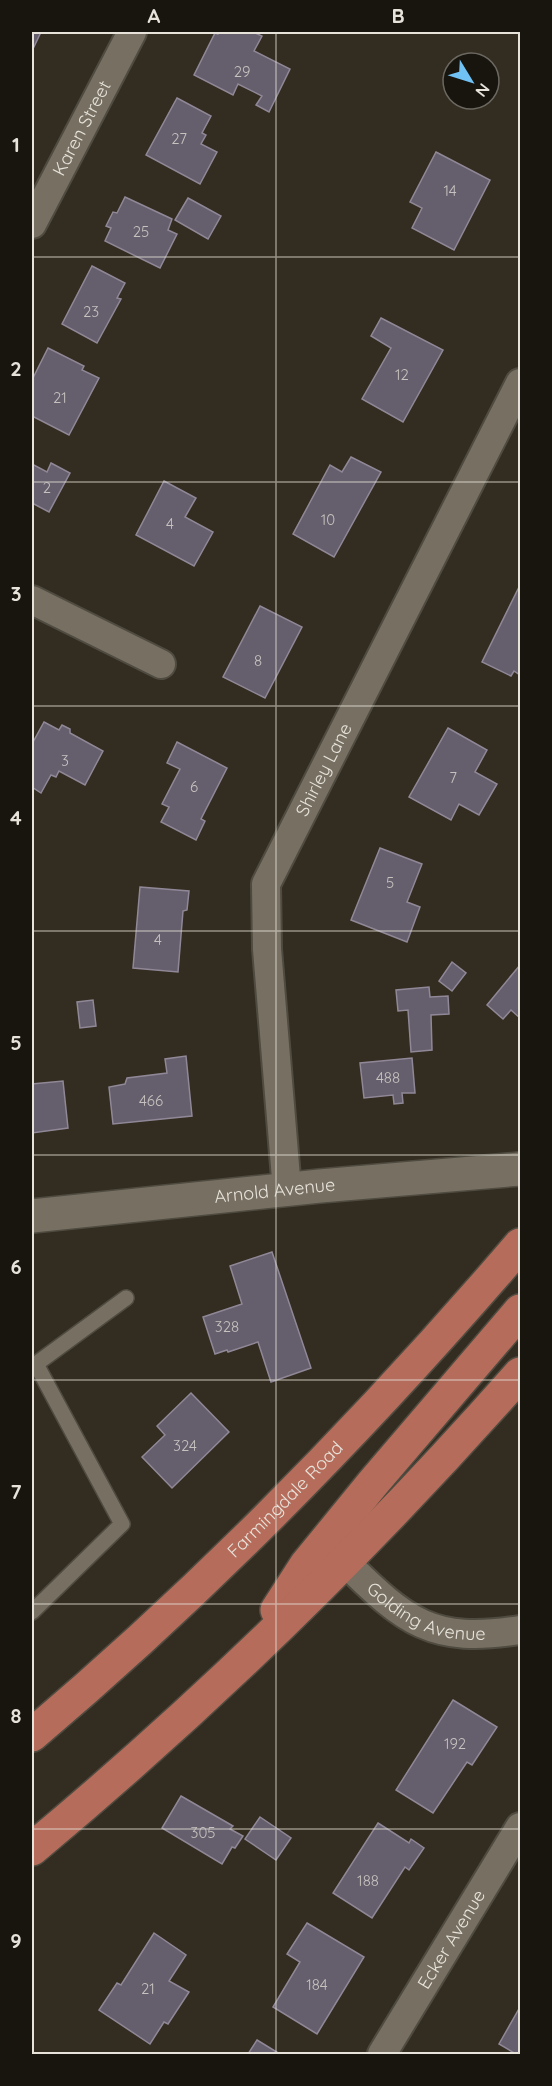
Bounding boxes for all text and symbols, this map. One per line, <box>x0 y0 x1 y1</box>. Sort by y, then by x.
text: A <box>148 3 161 28</box>
text: B <box>391 3 405 28</box>
north arrow <box>441 51 501 111</box>
house number: 29 <box>234 62 250 81</box>
street label: Karen Street <box>47 76 116 180</box>
text: N <box>471 79 494 101</box>
house number: 27 <box>171 129 187 148</box>
text: 1 <box>12 132 20 157</box>
house number: 14 <box>443 181 457 200</box>
house number: 25 <box>133 222 149 241</box>
house number: 23 <box>83 302 99 321</box>
text: 2 <box>10 356 22 381</box>
house number: 12 <box>395 365 409 384</box>
house number: 21 <box>53 388 67 407</box>
house number: 2 <box>43 478 51 497</box>
house number: 10 <box>321 510 335 529</box>
house number: 4 <box>166 514 174 533</box>
text: 3 <box>11 581 21 606</box>
house number: 8 <box>254 651 262 670</box>
street label: Shirley Lane <box>290 719 357 820</box>
house number: 3 <box>61 751 69 770</box>
house number: 7 <box>449 768 457 787</box>
house number: 6 <box>190 777 198 796</box>
text: 4 <box>10 805 22 830</box>
house number: 5 <box>386 873 394 892</box>
house number: 4 <box>154 930 162 949</box>
text: 5 <box>10 1030 22 1055</box>
house number: 488 <box>376 1068 400 1087</box>
house number: 466 <box>139 1091 163 1110</box>
street label: Arnold Avenue <box>213 1173 336 1208</box>
text: 6 <box>10 1254 22 1279</box>
house number: 328 <box>215 1317 239 1336</box>
house number: 324 <box>173 1436 197 1455</box>
street label: Farmingdale Road <box>222 1436 348 1562</box>
text: 7 <box>11 1479 22 1504</box>
street label: Golding Avenue <box>362 1577 486 1645</box>
text: 8 <box>11 1703 22 1728</box>
house number: 192 <box>444 1734 466 1753</box>
house number: 305 <box>191 1823 215 1842</box>
house number: 188 <box>357 1871 379 1890</box>
street label: Ecker Avenue <box>412 1885 490 1993</box>
text: 9 <box>10 1928 22 1953</box>
house number: 184 <box>306 1975 328 1994</box>
house number: 21 <box>141 1979 155 1998</box>

